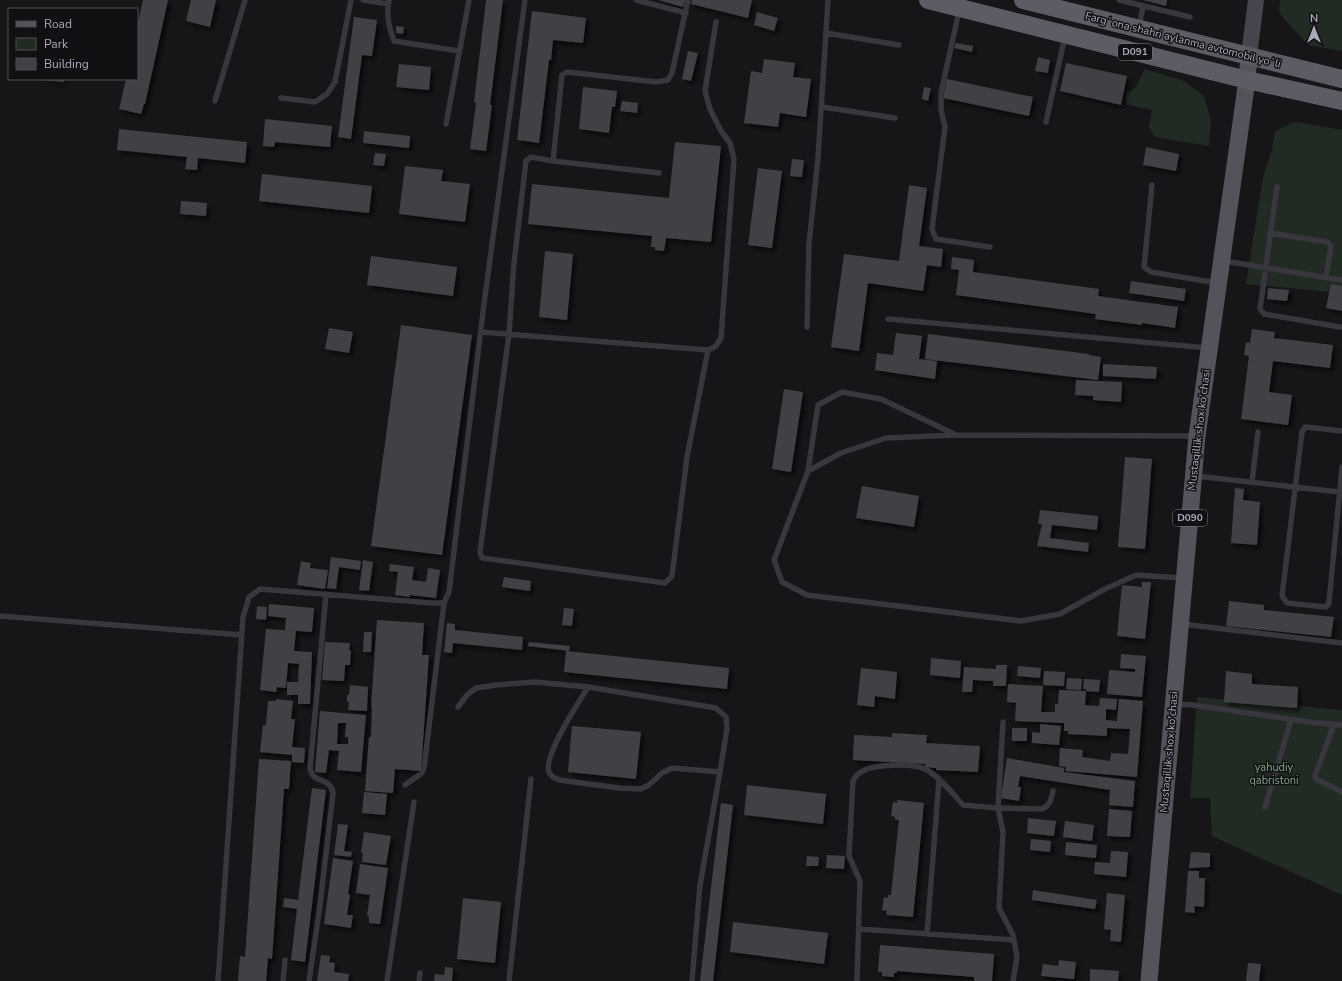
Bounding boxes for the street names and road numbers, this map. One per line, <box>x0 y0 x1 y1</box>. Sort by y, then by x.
street label: Fargʻona shahri aylanma avtomobil yoʻli <box>1084 8 1282 72</box>
road number: D091 <box>1118 44 1152 60</box>
street label: Mustaqillik shox ko'chasi <box>1184 369 1214 491</box>
road number: D090 <box>1173 510 1207 526</box>
street label: Mustaqillik shox ko'chasi <box>1156 691 1182 813</box>

